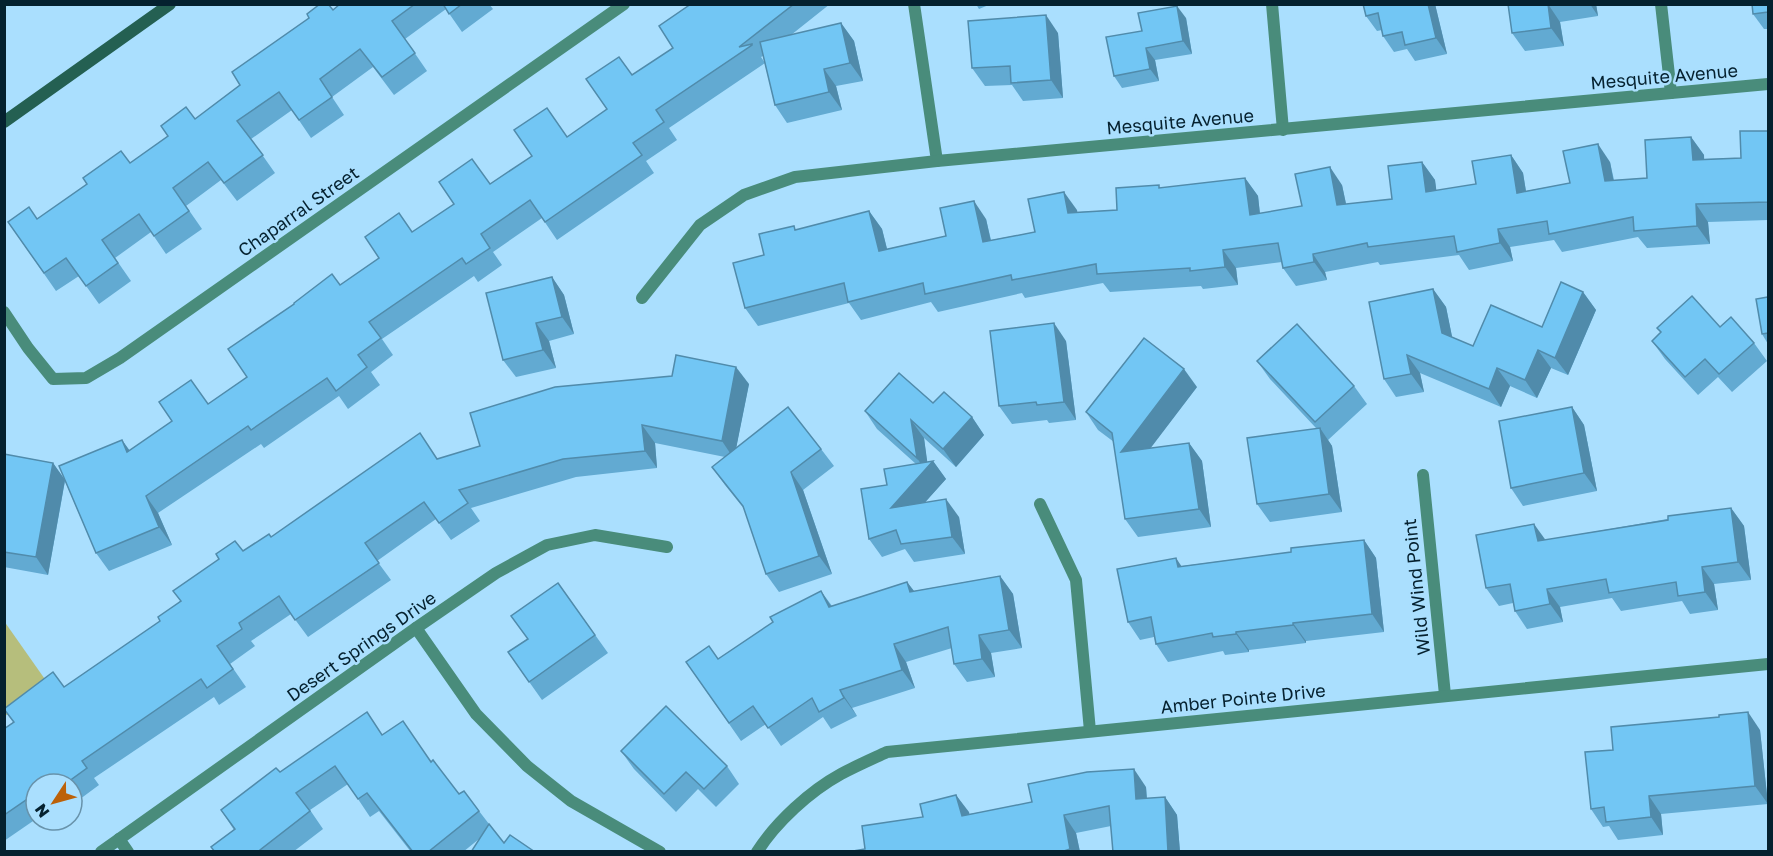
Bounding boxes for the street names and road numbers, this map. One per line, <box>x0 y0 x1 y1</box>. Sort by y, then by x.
street label: Mesquite Avenue <box>1589 59 1739 93</box>
street label: Mesquite Avenue <box>1105 104 1255 138</box>
street label: Chaparral Street <box>233 161 363 261</box>
street label: Wild Wind Point <box>1398 518 1434 656</box>
street label: Desert Springs Drive <box>282 586 440 706</box>
street label: Amber Pointe Drive <box>1159 678 1327 718</box>

